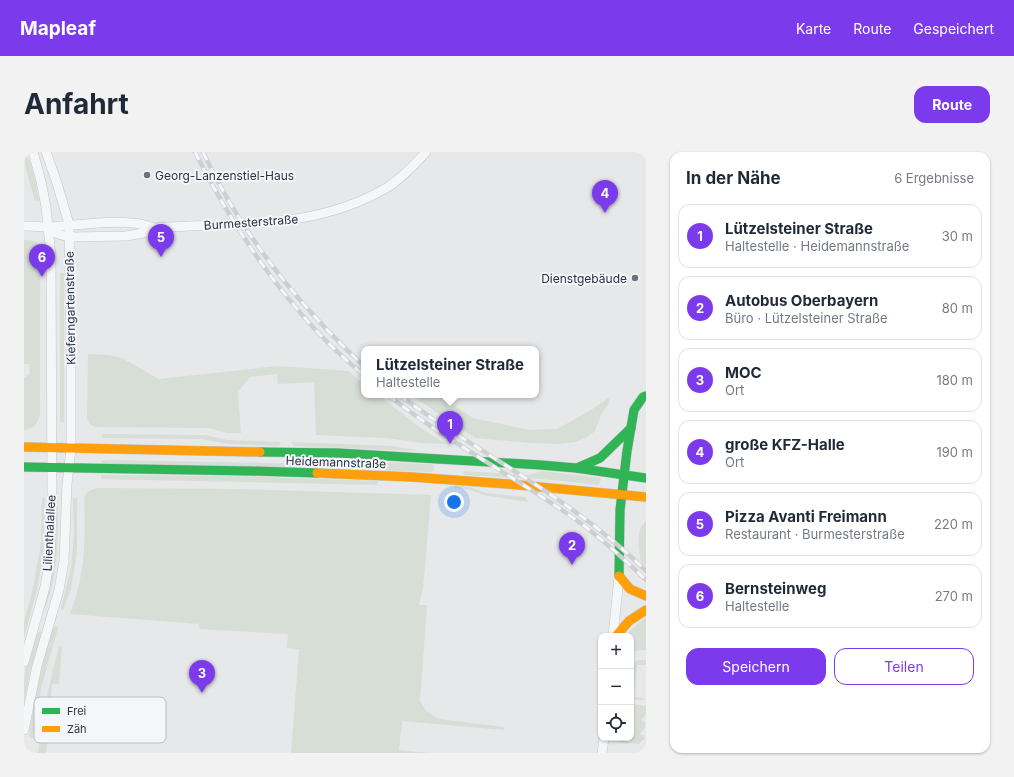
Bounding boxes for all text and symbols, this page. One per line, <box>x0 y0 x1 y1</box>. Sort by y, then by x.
text: Mapleaf <box>20 17 96 40</box>
text: Karte <box>796 20 831 37</box>
text: Route <box>853 20 891 37</box>
text: Gespeichert <box>913 20 994 37</box>
button: Route <box>914 86 990 123</box>
text: Anfahrt <box>24 87 129 121</box>
place label: Georg-Lanzenstiel-Haus <box>155 168 294 183</box>
text: In der Nähe <box>686 168 781 188</box>
marker: Georg-Lanzenstiel-Haus <box>142 170 152 180</box>
text: 6 Ergebnisse <box>894 170 974 186</box>
pin: 4 <box>592 180 618 213</box>
street label: Burmesterstraße <box>203 211 299 233</box>
text: Lützelsteiner Straße <box>725 219 873 238</box>
pin: 5 <box>148 224 174 257</box>
text: 1 <box>697 228 703 244</box>
text: 30 m <box>942 228 973 244</box>
text: Haltestelle · Heidemannstraße <box>725 238 909 254</box>
pin: 6 <box>29 244 55 277</box>
street label: Kieferngartenstraße <box>62 251 78 365</box>
place label: Dienstgebäude <box>541 271 627 286</box>
marker: Dienstgebäude <box>630 273 640 283</box>
text: Autobus Oberbayern <box>725 291 878 310</box>
text: 2 <box>696 300 704 316</box>
text: 80 m <box>942 300 973 316</box>
text: Büro · Lützelsteiner Straße <box>725 310 888 326</box>
popup <box>361 346 539 398</box>
text: Lützelsteiner Straße <box>376 355 524 374</box>
text: MOC <box>725 363 762 382</box>
text: 3 <box>696 372 704 388</box>
text: 180 m <box>936 372 973 388</box>
text: Haltestelle <box>376 374 440 390</box>
text: Ort <box>725 382 744 398</box>
pin: 1 <box>437 411 463 444</box>
text: große KFZ-Halle <box>725 435 845 454</box>
text: 4 <box>696 444 704 460</box>
text: 190 m <box>936 444 973 460</box>
street label: Heidemannstraße <box>286 453 386 471</box>
text: Ort <box>725 454 744 470</box>
your location <box>444 492 464 512</box>
street label: Lilienthalallee <box>40 494 58 572</box>
text: Pizza Avanti Freimann <box>725 507 887 526</box>
text: 5 <box>696 516 704 532</box>
text: 220 m <box>934 516 973 532</box>
text: Restaurant · Burmesterstraße <box>725 526 905 542</box>
pin: 2 <box>559 532 585 565</box>
text: Bernsteinweg <box>725 579 826 598</box>
text: 6 <box>696 588 704 604</box>
text: 270 m <box>935 588 973 604</box>
text: Haltestelle <box>725 598 789 614</box>
map controls <box>598 633 634 741</box>
button: + <box>598 633 634 669</box>
button: Speichern <box>686 648 826 685</box>
button: Teilen <box>834 648 974 685</box>
pin: 3 <box>189 660 215 693</box>
button: − <box>598 669 634 705</box>
legend <box>34 697 166 743</box>
text: Frei <box>67 704 86 718</box>
button: locate <box>598 705 634 741</box>
text: Zäh <box>67 722 87 736</box>

